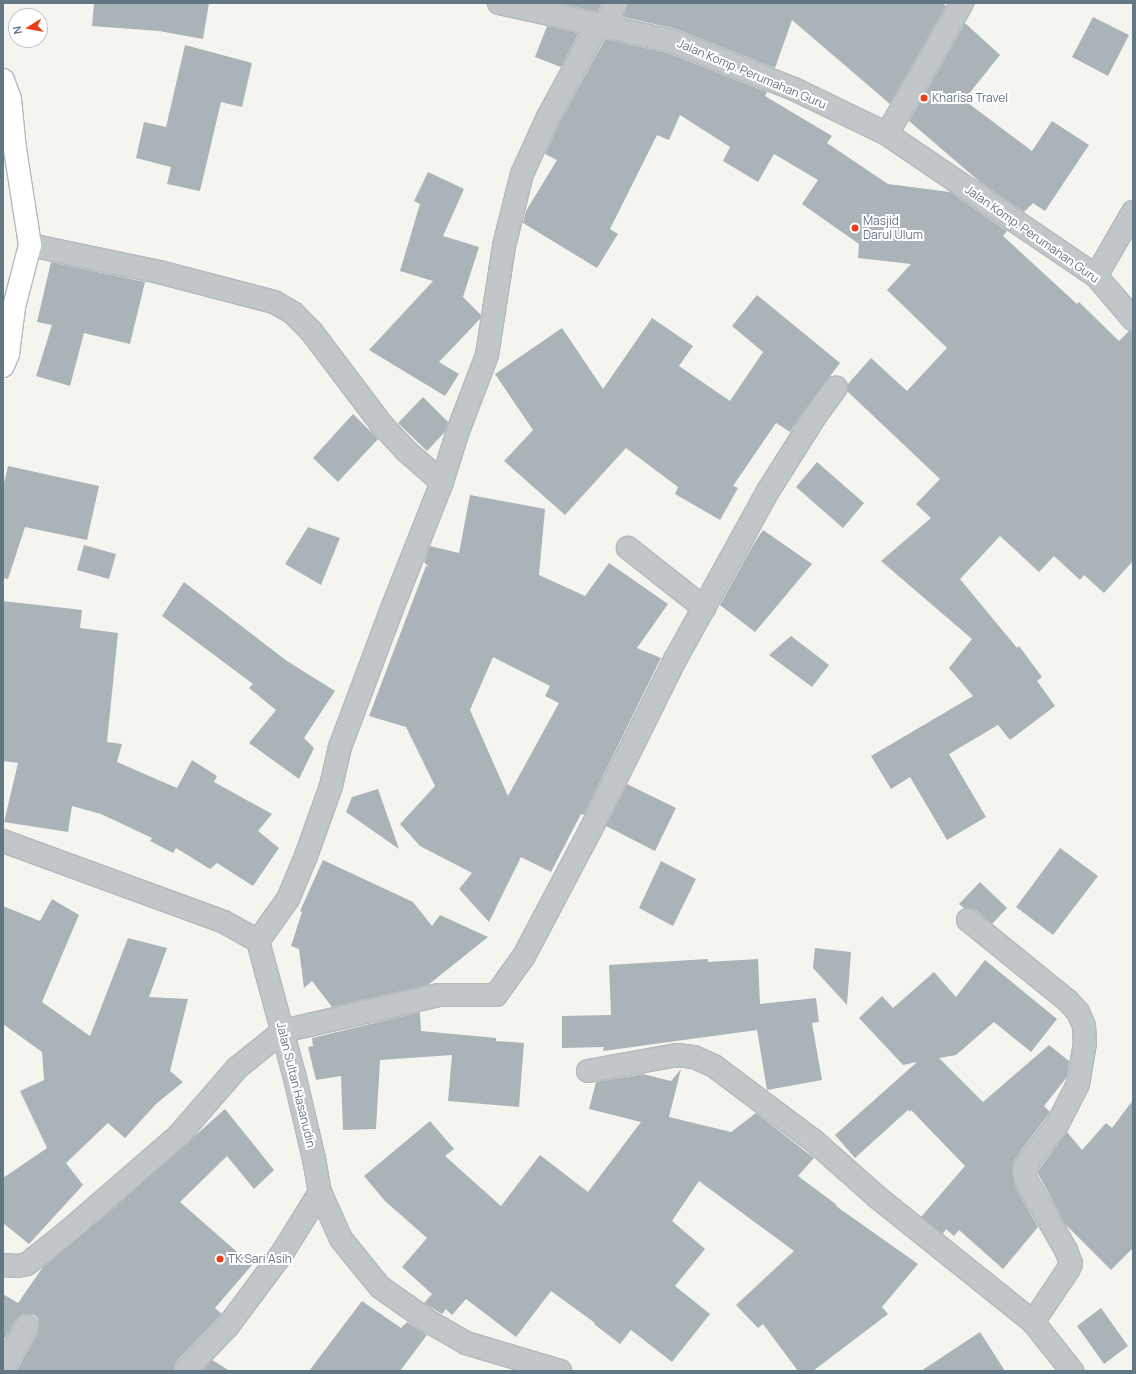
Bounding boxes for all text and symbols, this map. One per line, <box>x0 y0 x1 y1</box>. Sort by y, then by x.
north arrow <box>8 8 48 48</box>
text: N <box>9 25 25 36</box>
street label: Jalan Komp. Perumahan Guru <box>675 36 829 112</box>
place label: Kharisa Travel <box>932 91 1008 105</box>
marker: Kharisa Travel <box>919 93 929 103</box>
street label: Jalan Komp. Perumahan Guru <box>962 182 1102 286</box>
place label: Masjid Darul Ulum <box>863 214 923 242</box>
marker: Masjid Darul Ulum <box>850 223 860 233</box>
street label: Jalan Sultan Hasanudin <box>273 1021 319 1149</box>
place label: TK Sari Asih <box>228 1252 292 1266</box>
marker: TK Sari Asih <box>215 1254 225 1264</box>

